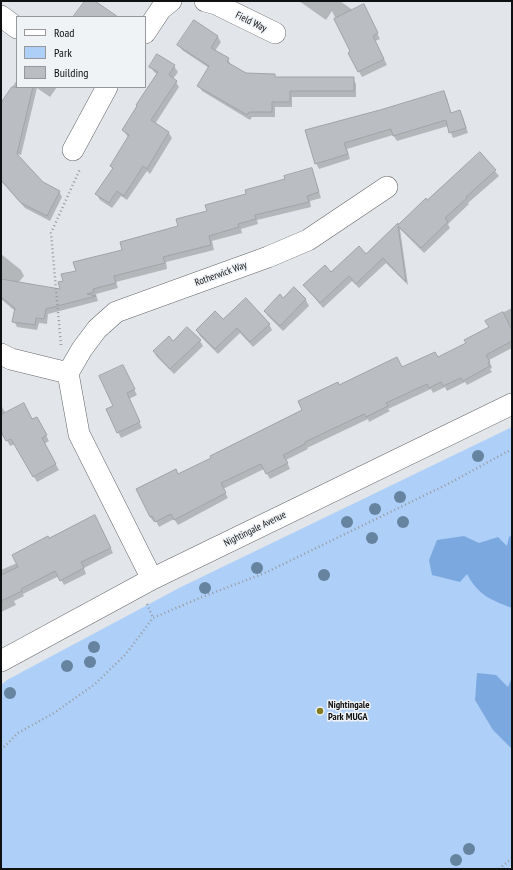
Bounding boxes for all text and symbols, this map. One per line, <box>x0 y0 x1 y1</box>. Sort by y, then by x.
street label: Field Way <box>233 9 269 35</box>
legend <box>16 16 146 88</box>
text: Road <box>54 25 74 40</box>
text: Park <box>54 45 72 60</box>
text: Building <box>54 65 89 80</box>
street label: Rotherwick Way <box>193 259 249 289</box>
street label: Nightingale Avenue <box>222 509 288 549</box>
place label: Nightingale Park MUGA <box>328 699 369 722</box>
marker: Nightingale Park MUGA <box>315 706 325 716</box>

